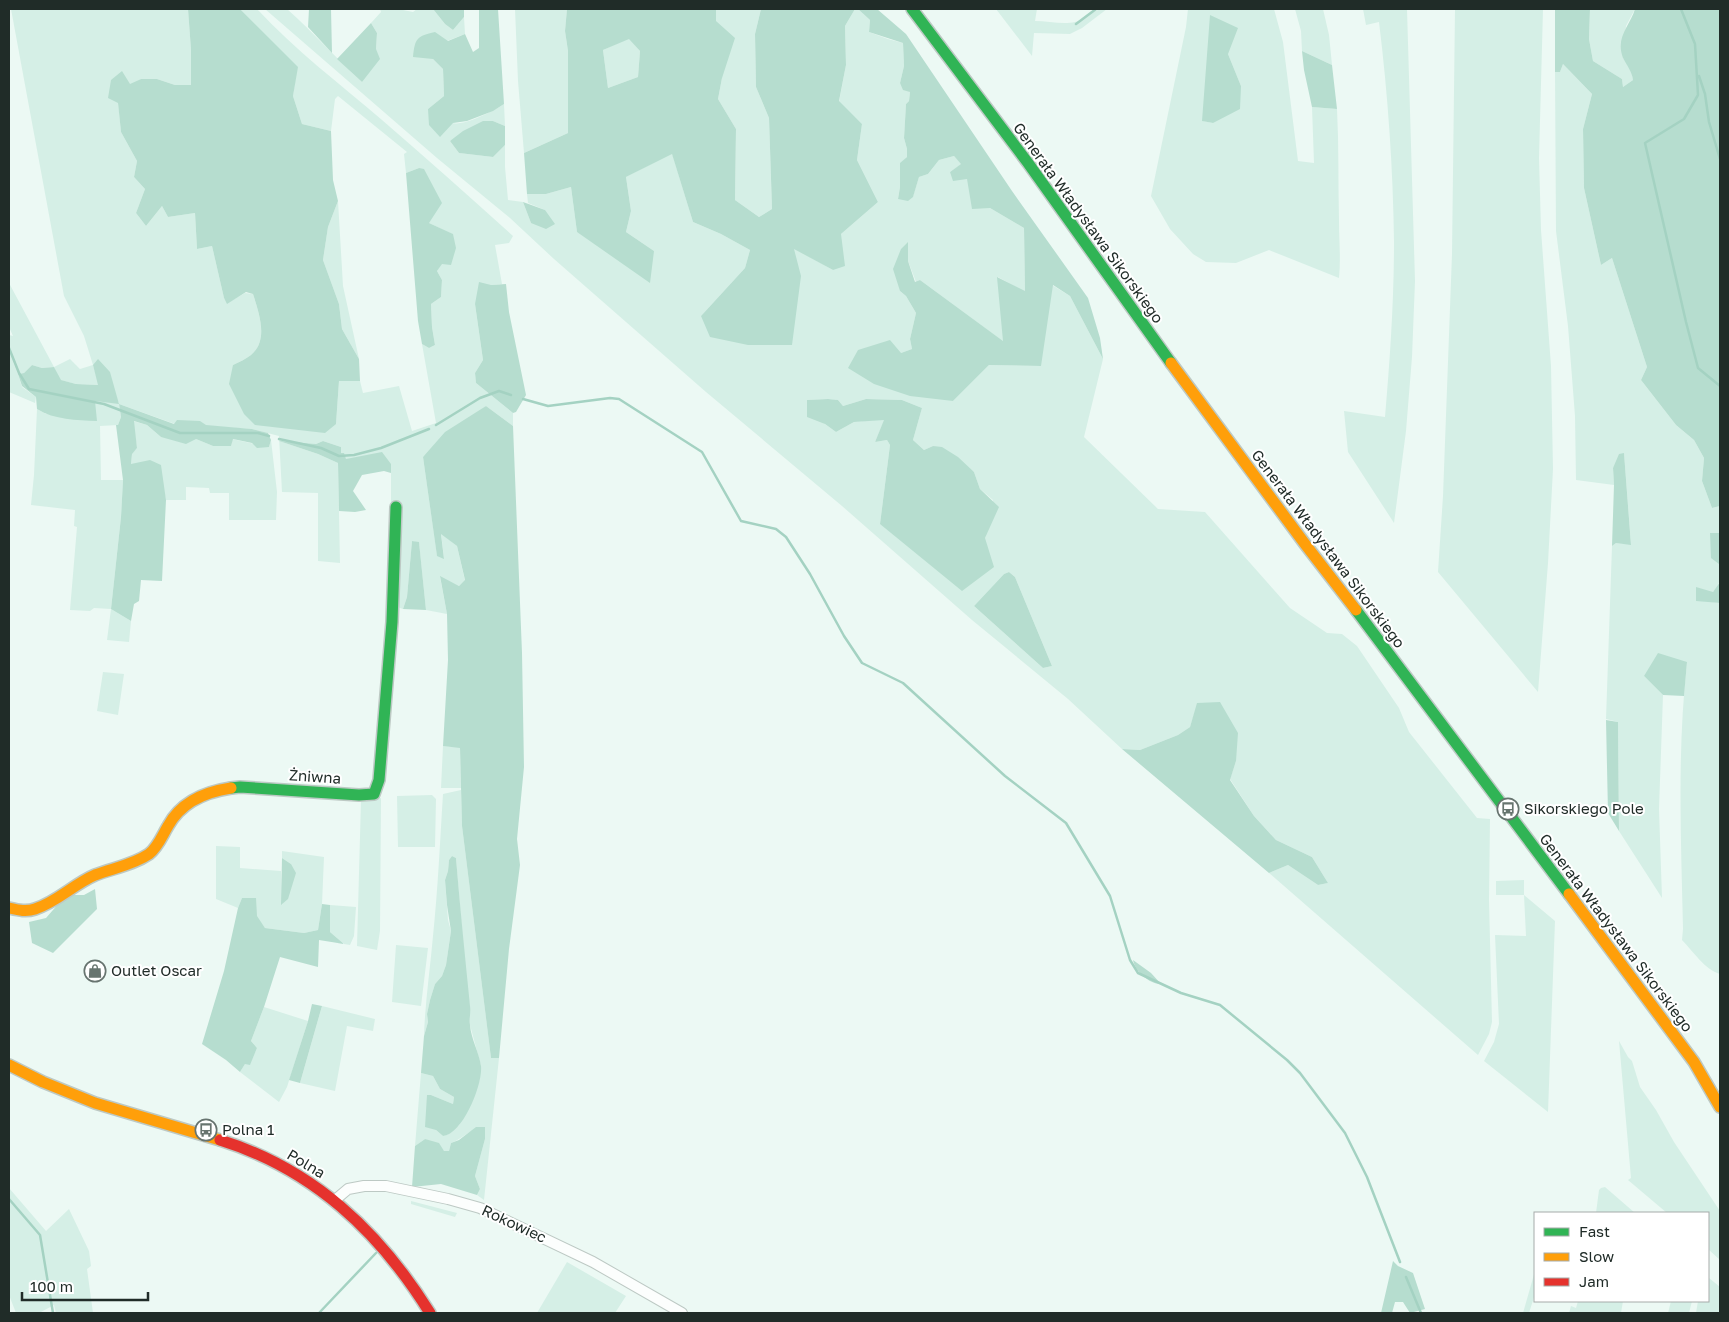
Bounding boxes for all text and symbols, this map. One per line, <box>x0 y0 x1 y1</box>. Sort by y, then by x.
street label: Generała Władysława Sikorskiego <box>1010 119 1168 326</box>
street label: Generała Władysława Sikorskiego <box>1248 446 1409 651</box>
street label: Żniwna <box>288 765 342 787</box>
bus stop icon: Sikorskiego Pole <box>1496 797 1520 821</box>
place label: Sikorskiego Pole <box>1524 799 1644 817</box>
street label: Generała Władysława Sikorskiego <box>1536 830 1697 1035</box>
shop icon: Outlet Oscar <box>83 959 107 983</box>
place label: Outlet Oscar <box>111 961 202 979</box>
bus stop icon: Polna 1 <box>194 1118 218 1142</box>
place label: Polna 1 <box>222 1120 274 1138</box>
street label: Polna <box>284 1145 329 1181</box>
street label: Rokowiec <box>479 1200 550 1246</box>
legend <box>1534 1212 1709 1302</box>
text: Fast <box>1579 1222 1610 1240</box>
text: Slow <box>1579 1247 1614 1265</box>
scale bar <box>22 1270 149 1302</box>
text: Jam <box>1579 1272 1609 1290</box>
text: 100 m <box>30 1277 73 1295</box>

